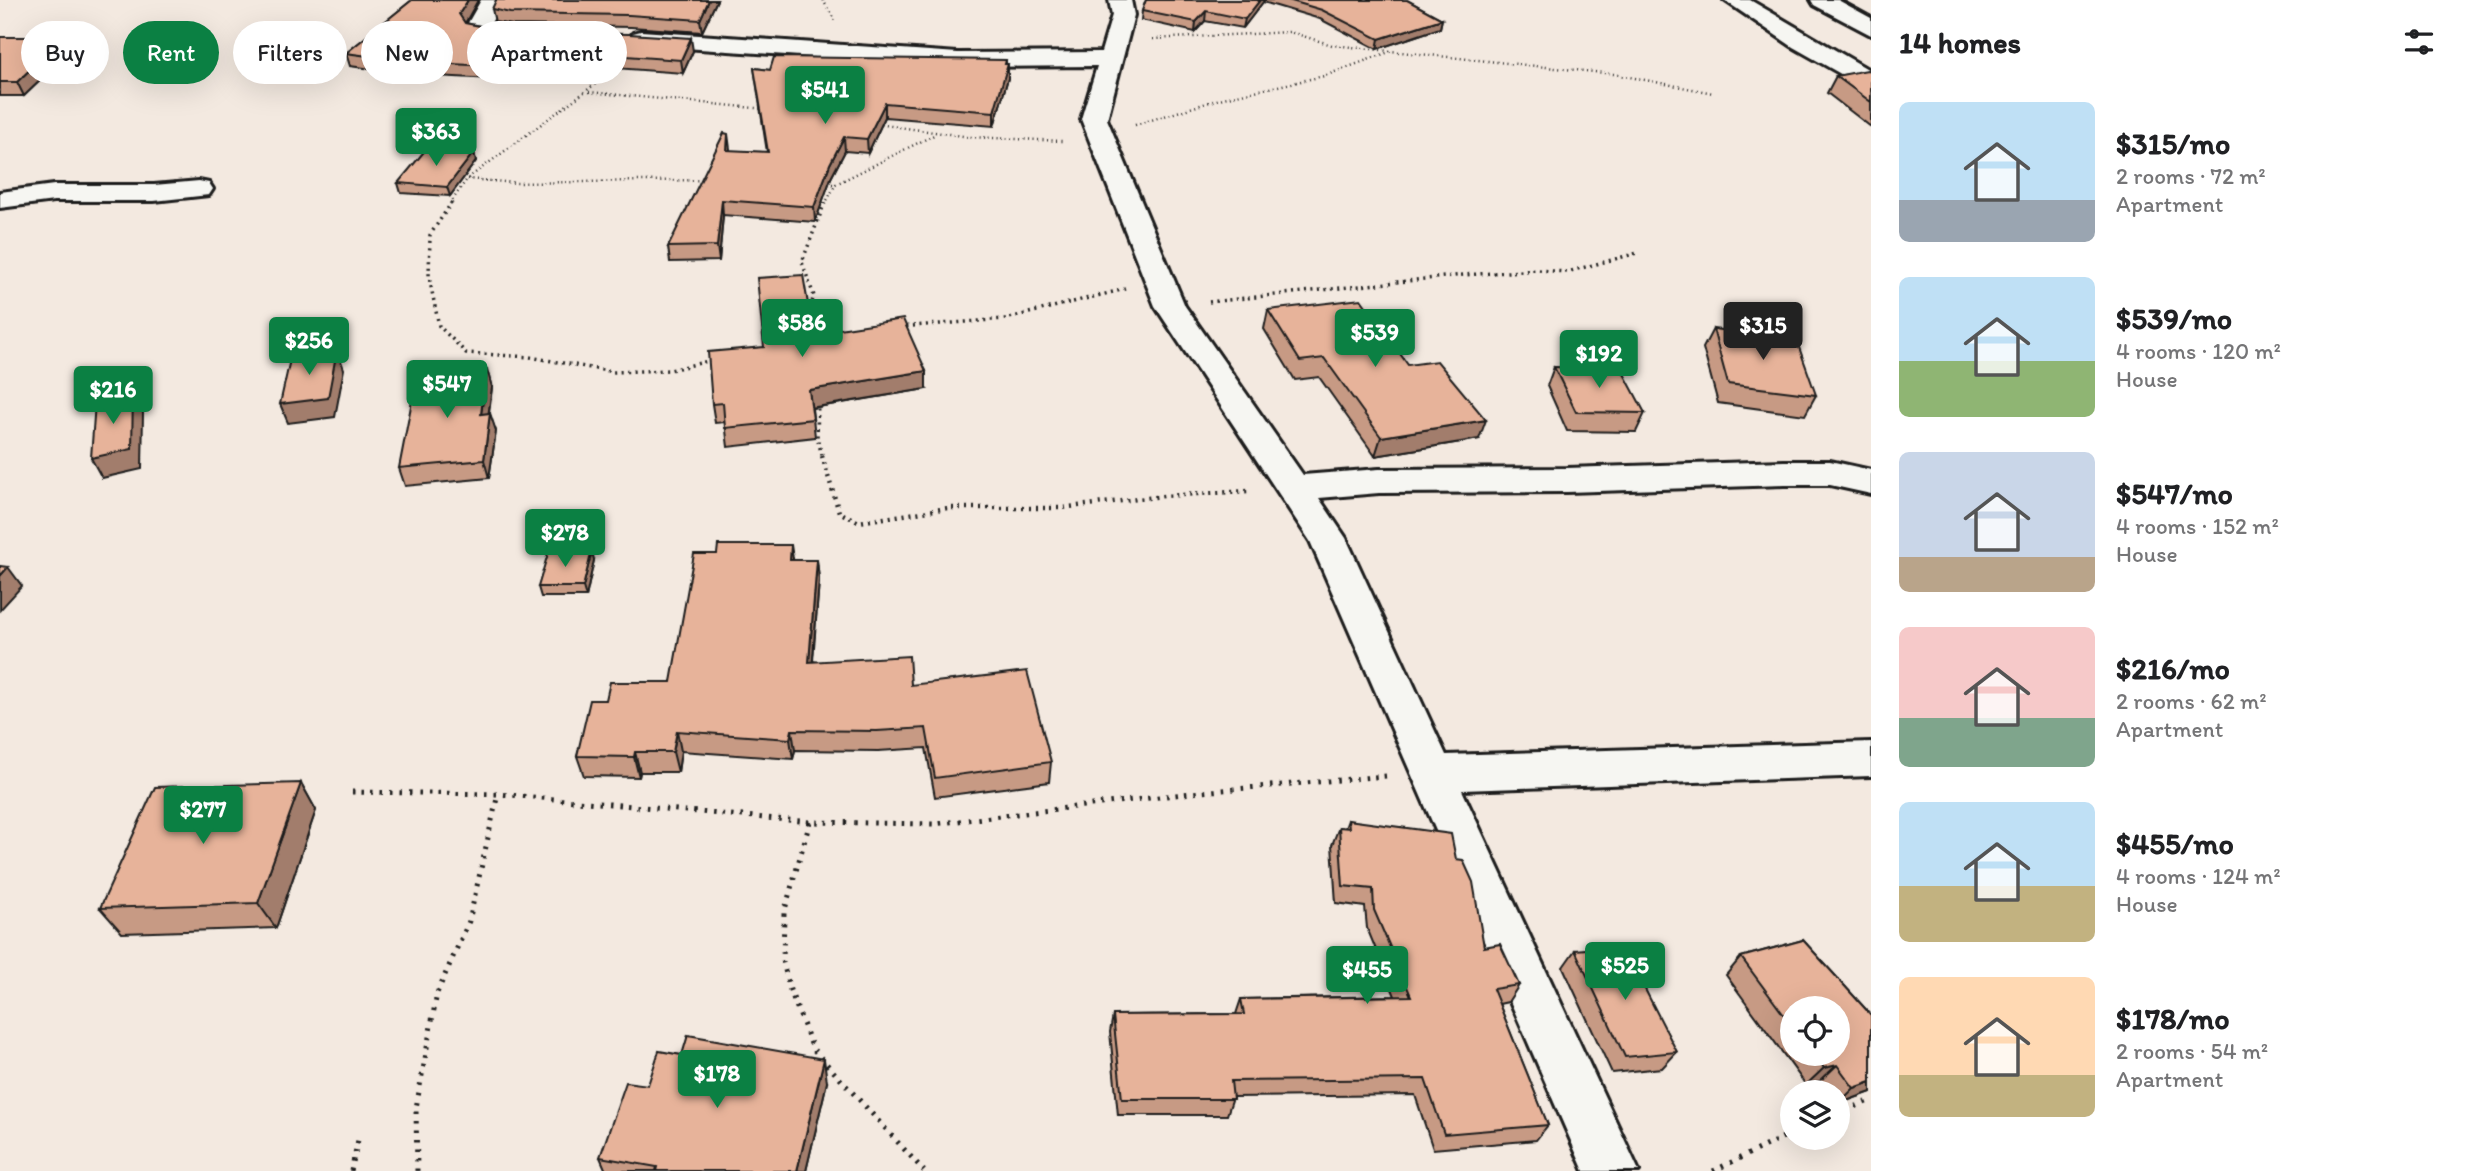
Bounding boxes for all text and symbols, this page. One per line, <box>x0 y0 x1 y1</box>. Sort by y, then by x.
chip: Buy <box>21 21 109 84</box>
chip: Rent <box>123 21 219 84</box>
chip: Filters <box>233 21 347 84</box>
chip: New <box>361 21 453 84</box>
chip: Apartment <box>467 21 627 84</box>
icon: filters <box>2400 23 2438 61</box>
text: 14 homes <box>1899 24 2021 61</box>
pin: $541 <box>784 66 866 126</box>
text: $541 <box>801 75 849 103</box>
pin: $363 <box>395 108 477 168</box>
text: $363 <box>412 117 460 145</box>
text: $315/mo <box>2116 125 2230 162</box>
icon: home <box>1955 130 2039 214</box>
text: 2 rooms · 72 m² <box>2116 162 2266 190</box>
text: Apartment <box>2116 190 2223 218</box>
pin: $586 <box>761 300 843 359</box>
text: $539/mo <box>2116 300 2232 337</box>
pin: $315 <box>1722 302 1804 362</box>
icon: home <box>1955 305 2039 389</box>
text: $586 <box>778 308 826 336</box>
pin: $539 <box>1334 310 1416 369</box>
text: $315 <box>1740 311 1786 339</box>
pin: $256 <box>268 318 350 377</box>
text: $539 <box>1351 318 1399 346</box>
text: $256 <box>285 326 333 354</box>
pin: $192 <box>1558 330 1640 390</box>
text: 4 rooms · 120 m² <box>2116 337 2281 365</box>
text: $192 <box>1576 339 1622 367</box>
pin: $547 <box>406 360 488 420</box>
text: House <box>2116 365 2178 393</box>
pin: $216 <box>72 366 154 426</box>
text: $547 <box>423 369 471 397</box>
text: $216 <box>90 375 136 403</box>
text: $547/mo <box>2116 475 2233 512</box>
icon: home <box>1955 480 2039 564</box>
pin: $278 <box>524 510 606 569</box>
text: 4 rooms · 152 m² <box>2116 512 2279 540</box>
text: $278 <box>541 518 589 546</box>
text: House <box>2116 540 2178 568</box>
text: $216/mo <box>2116 650 2230 687</box>
icon: home <box>1955 655 2039 739</box>
text: 2 rooms · 62 m² <box>2116 687 2267 715</box>
text: Apartment <box>2116 715 2223 743</box>
pin: $277 <box>162 786 244 846</box>
text: $277 <box>180 795 226 823</box>
text: $455/mo <box>2116 825 2234 862</box>
icon: home <box>1955 830 2039 914</box>
text: 4 rooms · 124 m² <box>2116 862 2281 890</box>
text: House <box>2116 890 2178 918</box>
pin: $525 <box>1584 942 1666 1002</box>
pin: $455 <box>1326 946 1408 1006</box>
text: $525 <box>1601 951 1649 979</box>
text: $455 <box>1342 955 1392 983</box>
map controls <box>1780 996 1850 1150</box>
button: locate <box>1780 996 1850 1066</box>
text: $178/mo <box>2116 1000 2230 1037</box>
icon: home <box>1955 1005 2039 1089</box>
text: 2 rooms · 54 m² <box>2116 1037 2268 1065</box>
pin: $178 <box>676 1050 758 1110</box>
text: $178 <box>694 1059 740 1087</box>
text: Apartment <box>2116 1065 2223 1093</box>
button: layers <box>1780 1080 1850 1150</box>

